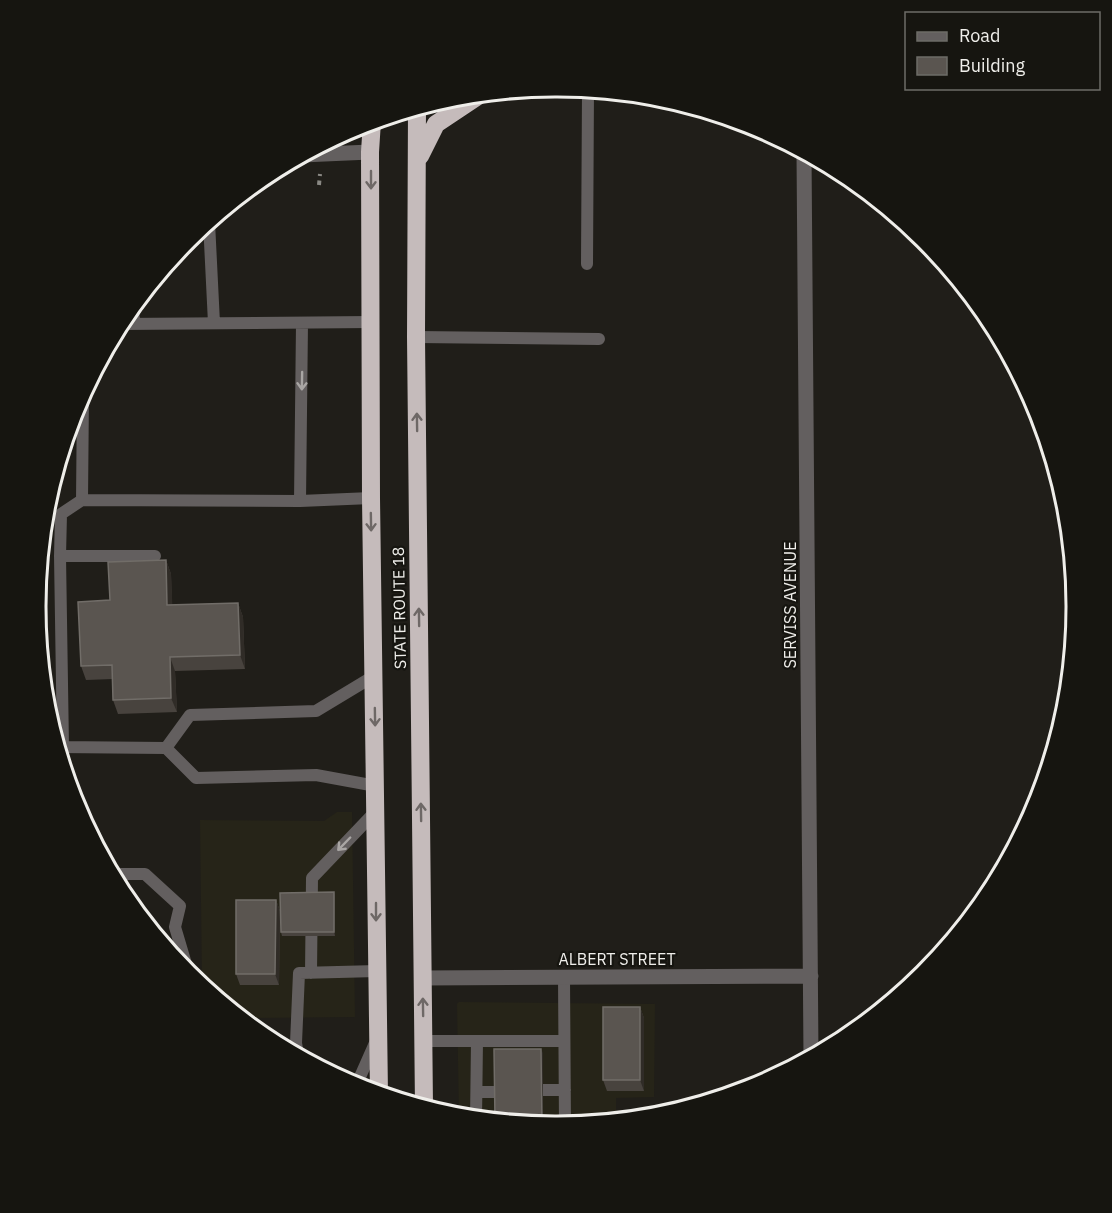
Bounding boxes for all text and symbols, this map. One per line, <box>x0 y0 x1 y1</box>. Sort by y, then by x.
legend <box>905 12 1100 90</box>
text: Road <box>959 24 1000 47</box>
text: Building <box>959 54 1026 77</box>
one-way arrow <box>365 169 377 189</box>
one-way arrow <box>296 371 307 391</box>
one-way arrow <box>411 412 423 432</box>
one-way arrow <box>366 511 377 531</box>
street label: SERVISS AVENUE <box>780 542 800 668</box>
street label: STATE ROUTE 18 <box>388 547 410 669</box>
one-way arrow <box>413 607 425 627</box>
one-way arrow <box>369 706 380 726</box>
one-way arrow <box>415 802 427 822</box>
one-way arrow <box>336 837 351 852</box>
one-way arrow <box>371 901 382 921</box>
street label: ALBERT STREET <box>558 949 676 969</box>
one-way arrow <box>417 997 429 1017</box>

